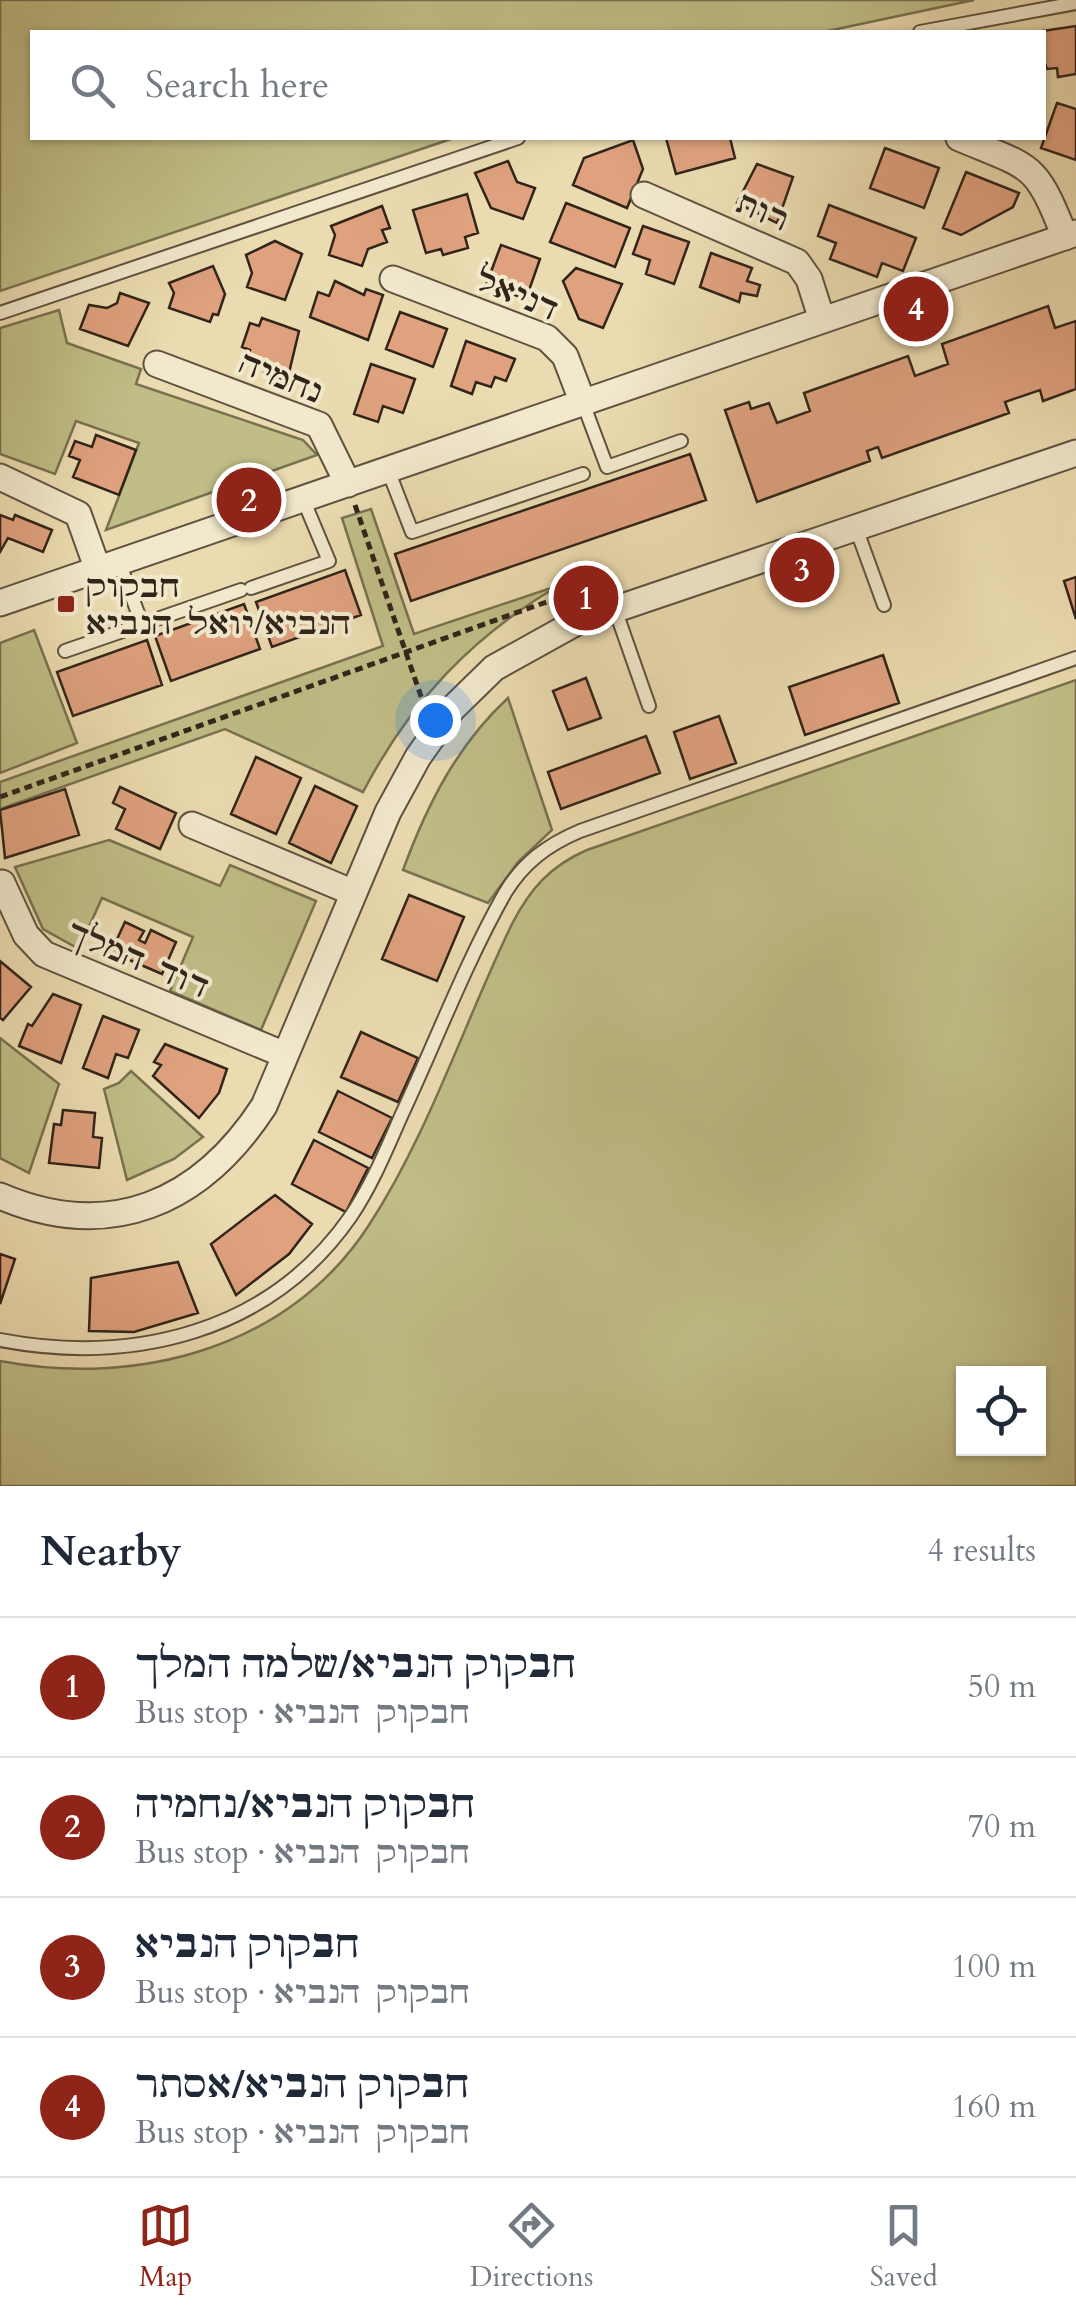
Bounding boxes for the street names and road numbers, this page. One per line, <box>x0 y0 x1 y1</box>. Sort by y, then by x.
street label: רות <box>729 181 796 243</box>
street label: דניאל <box>468 258 565 332</box>
street label: נחמיה <box>232 341 329 414</box>
street label: דוד המלך <box>60 910 216 1010</box>

